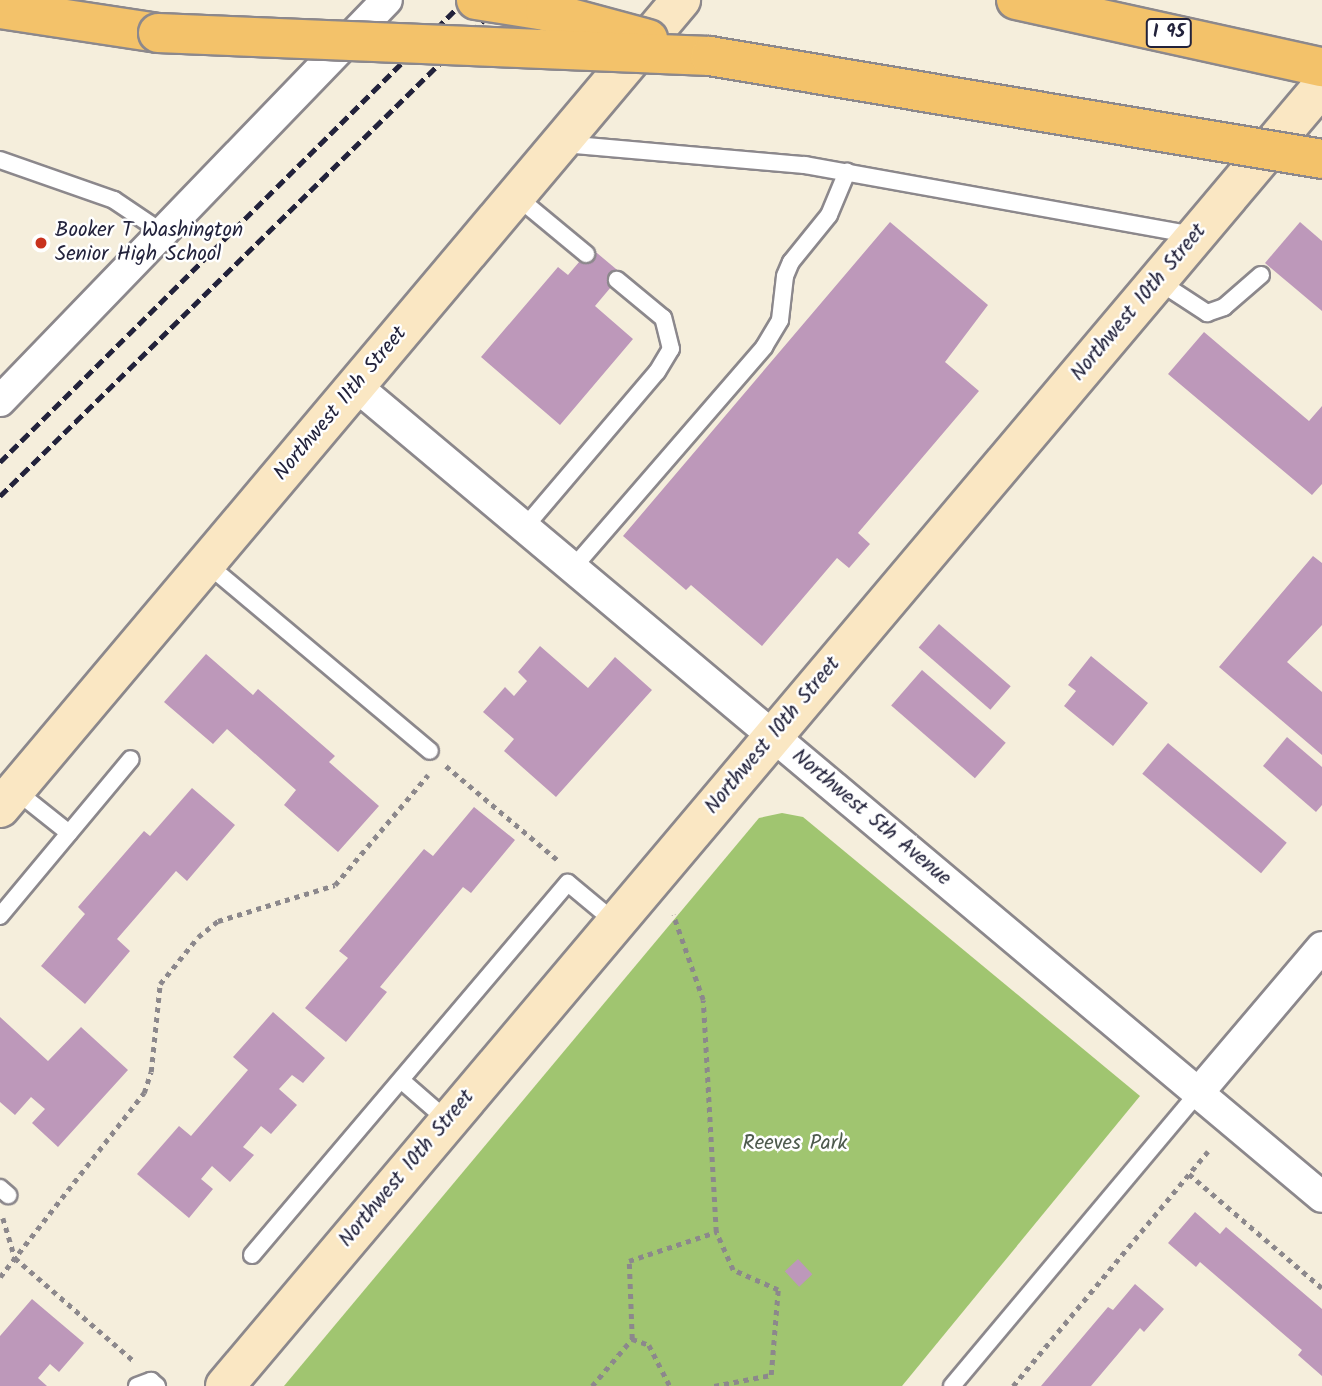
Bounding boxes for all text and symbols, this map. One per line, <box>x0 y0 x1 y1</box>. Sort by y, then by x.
road number: I 95 <box>1144 18 1194 48</box>
place label: Booker T Washington Senior High School <box>55 218 243 268</box>
street label: Northwest 10th Street <box>1066 219 1212 387</box>
marker: Booker T Washington Senior High School <box>33 235 49 251</box>
street label: Northwest 11th Street <box>269 322 413 486</box>
street label: Northwest 10th Street <box>700 652 846 820</box>
street label: Northwest 5th Avenue <box>786 744 956 892</box>
street label: Northwest 10th Street <box>334 1085 480 1253</box>
park label: Reeves Park <box>743 1131 847 1157</box>

